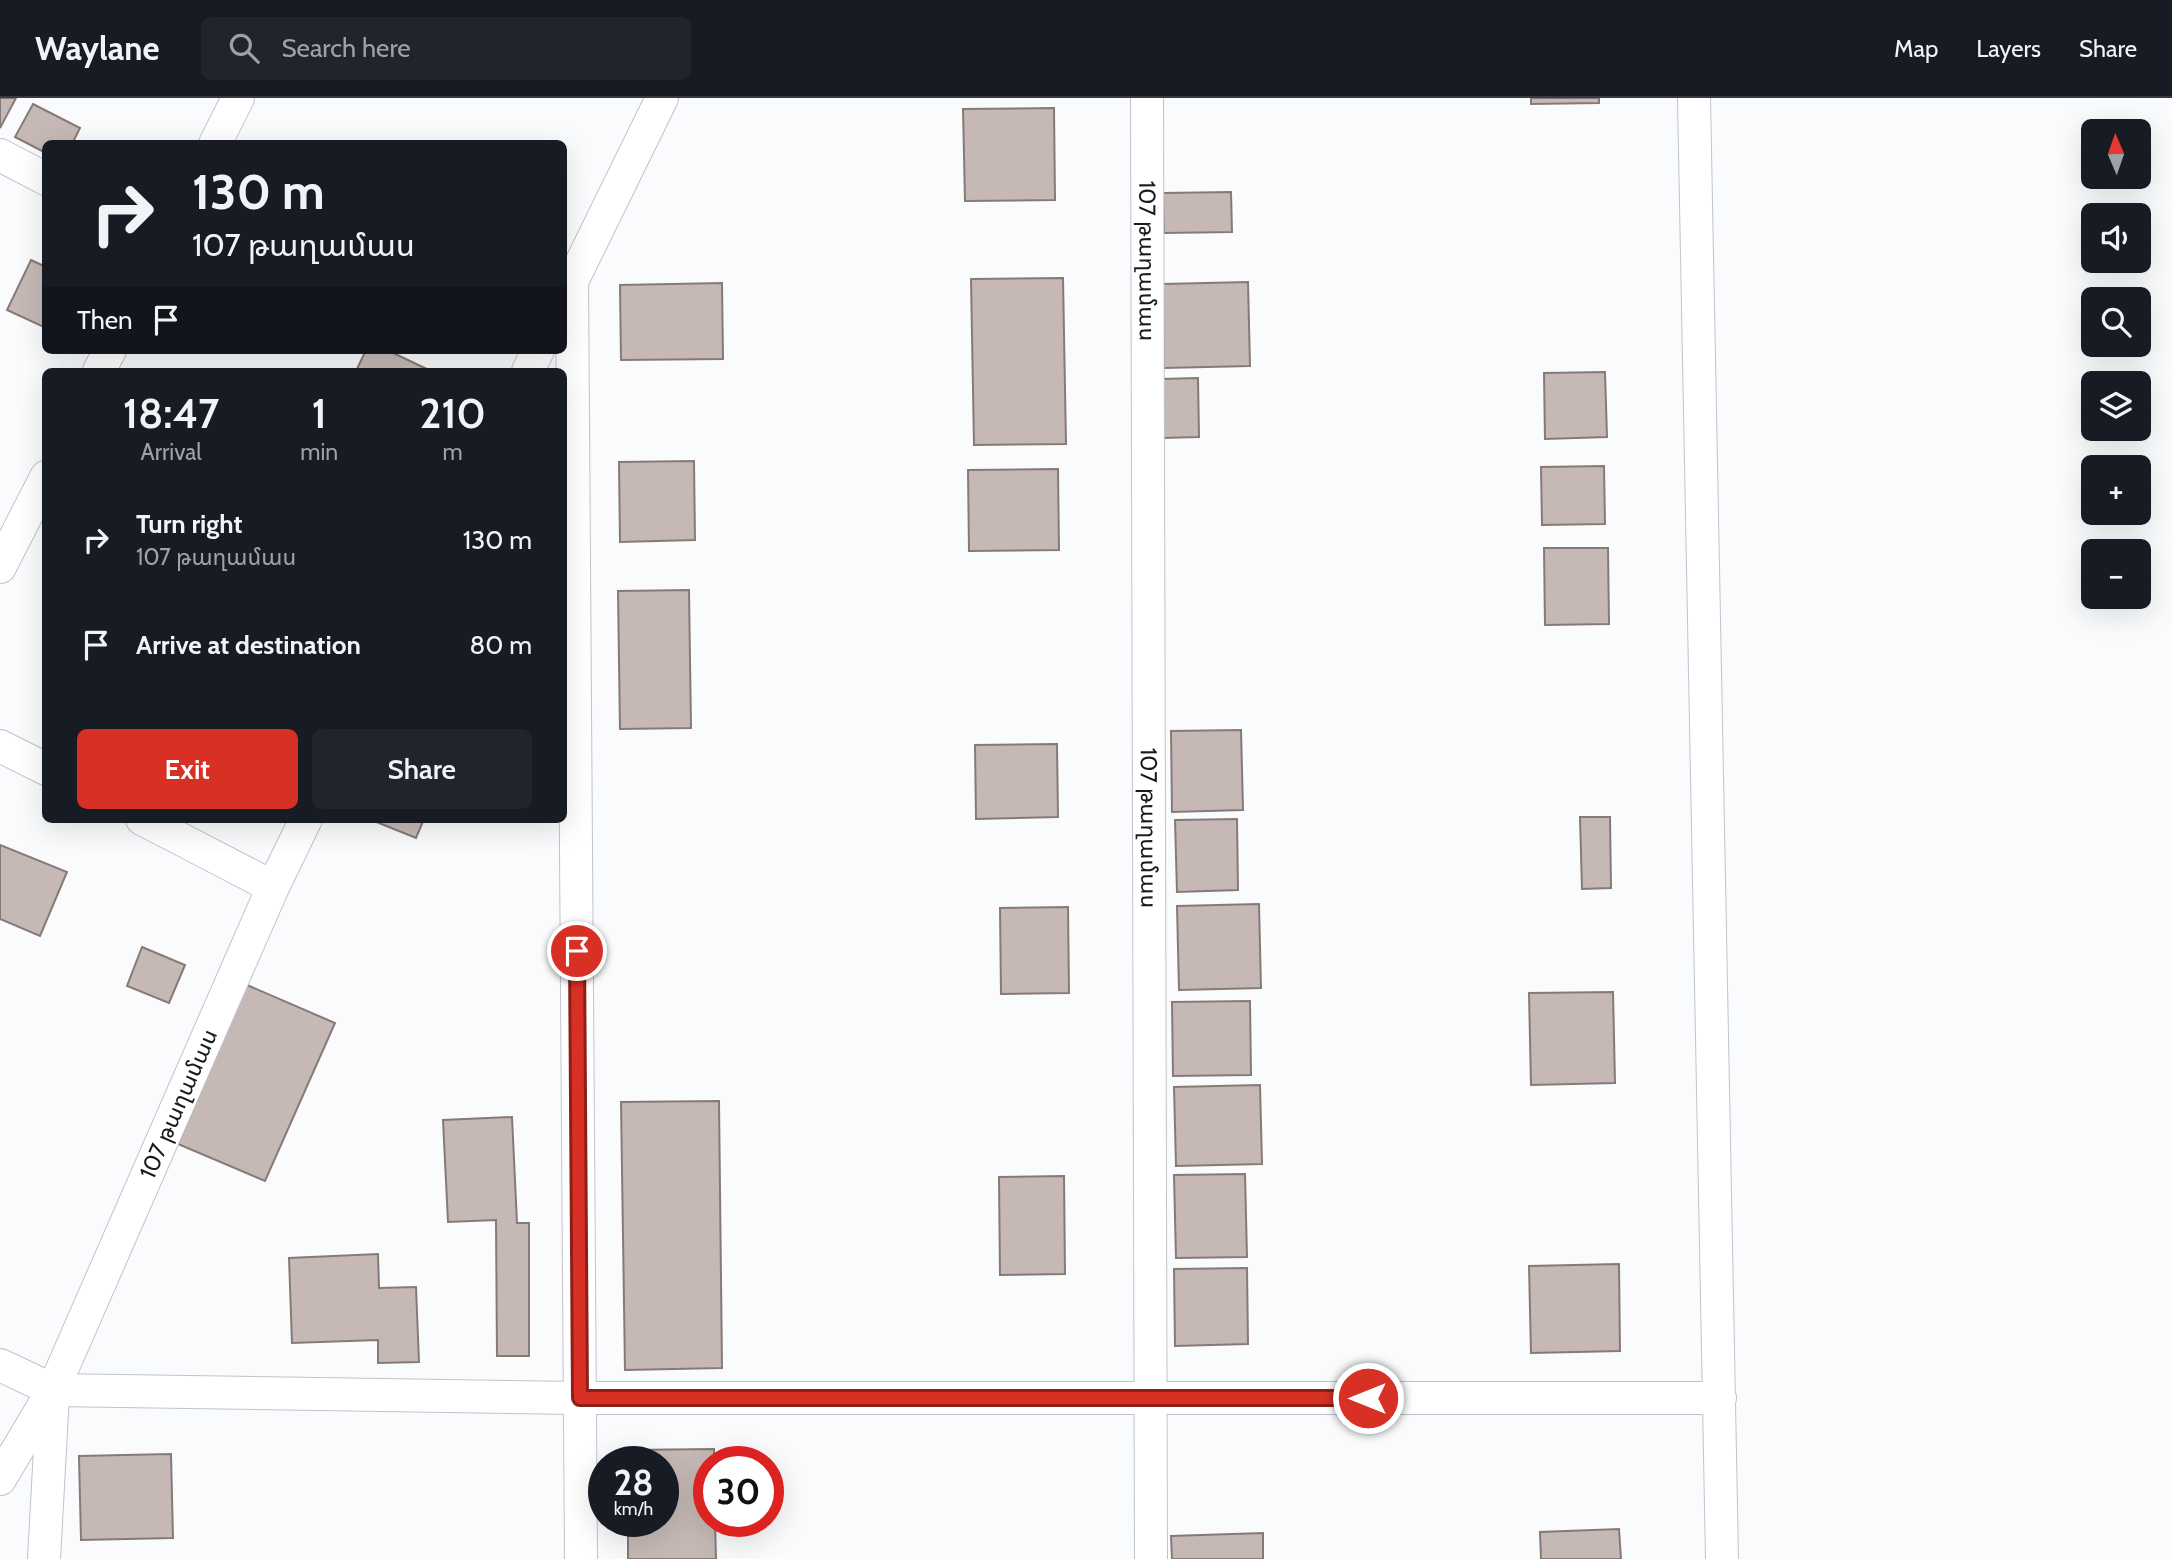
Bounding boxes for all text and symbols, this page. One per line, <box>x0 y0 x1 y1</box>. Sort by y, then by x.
search box <box>201 17 691 80</box>
text: Waylane <box>35 28 159 68</box>
icon: search <box>225 29 263 67</box>
text: Search here <box>281 32 411 64</box>
text: Map <box>1894 34 1938 63</box>
text: Layers <box>1976 34 2041 63</box>
text: Share <box>2079 34 2137 63</box>
north arrow <box>2081 119 2151 189</box>
map controls <box>2081 119 2151 609</box>
text: 130 m <box>192 162 325 221</box>
icon: right <box>77 168 168 259</box>
street label: 107 թաղամաս <box>1133 181 1162 341</box>
button: sound <box>2081 203 2151 273</box>
text: 107 թաղամաս <box>192 225 415 264</box>
button: search <box>2081 287 2151 357</box>
icon: arrive <box>147 301 185 339</box>
text: Then <box>77 304 133 336</box>
button: layers <box>2081 371 2151 441</box>
text: 18:47 <box>123 387 219 439</box>
text: 1 <box>312 387 327 439</box>
text: 210 <box>419 387 486 439</box>
text: Arrival <box>141 438 202 466</box>
text: min <box>300 438 338 466</box>
text: m <box>443 438 463 466</box>
button: + <box>2081 455 2151 525</box>
text: Turn right <box>136 508 242 540</box>
icon: right <box>77 521 115 559</box>
text: 130 m <box>463 524 532 556</box>
button: − <box>2081 539 2151 609</box>
text: 107 թաղամաս <box>136 543 296 571</box>
icon: arrive <box>77 626 115 664</box>
text: Arrive at destination <box>136 629 361 661</box>
text: 80 m <box>469 629 532 661</box>
button: Exit <box>77 729 298 809</box>
button: Share <box>312 729 532 809</box>
street label: 107 թաղամաս <box>1135 748 1163 908</box>
pin <box>547 921 607 981</box>
icon: arrive <box>558 932 596 970</box>
street label: 107 թաղամաս <box>133 1025 223 1183</box>
position arrow <box>1331 1361 1405 1435</box>
speed limit sign: 30 <box>693 1446 784 1537</box>
text: 28 <box>614 1461 653 1504</box>
text: km/h <box>614 1498 653 1520</box>

